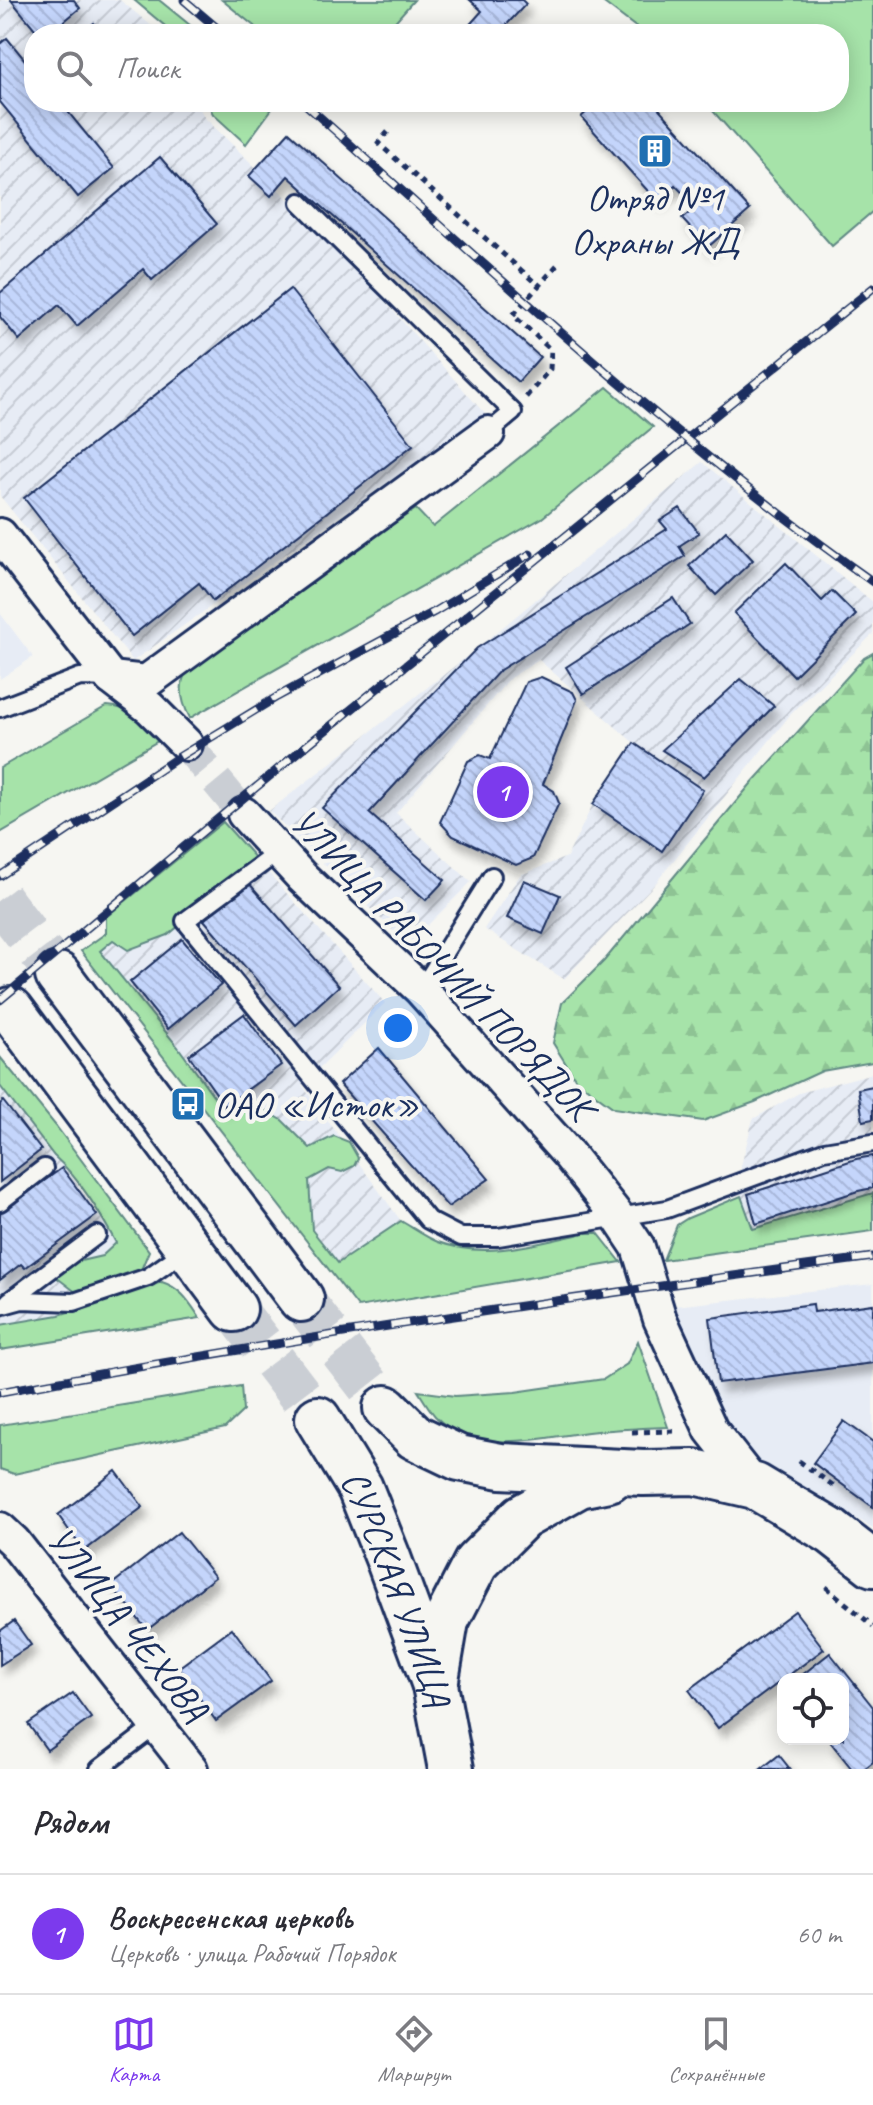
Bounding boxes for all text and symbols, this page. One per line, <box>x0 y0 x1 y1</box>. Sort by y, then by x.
search box <box>24 24 849 112</box>
icon: search <box>52 46 96 90</box>
text: Поиск <box>116 49 179 87</box>
building icon: Отряд №1 Охраны ЖД <box>636 132 674 170</box>
place label: Отряд №1 Охраны ЖД <box>571 174 741 265</box>
pin: 1 <box>477 762 529 822</box>
street label: УЛИЦА РАБОЧИЙ ПОРЯДОК <box>281 798 608 1135</box>
your location <box>378 1008 418 1048</box>
place label: ОАО «Исток» <box>214 1081 419 1128</box>
bus stop icon: ОАО «Исток» <box>169 1085 207 1123</box>
street label: СУРСКАЯ УЛИЦА <box>331 1461 462 1711</box>
street label: УЛИЦА ЧЕХОВА <box>37 1517 219 1732</box>
map controls <box>777 1673 849 1745</box>
button: locate <box>777 1673 849 1745</box>
text: Рядом <box>32 1800 108 1843</box>
text: Воскресенская церковь <box>108 1899 352 1937</box>
text: 1 <box>52 1918 64 1951</box>
text: 60 m <box>797 1918 841 1951</box>
text: Церковь · улица Рабочий Порядок <box>108 1937 396 1970</box>
tab: Карта <box>109 2012 159 2088</box>
tab: Маршрут <box>378 2012 450 2088</box>
tab: Сохранённые <box>668 2012 764 2088</box>

